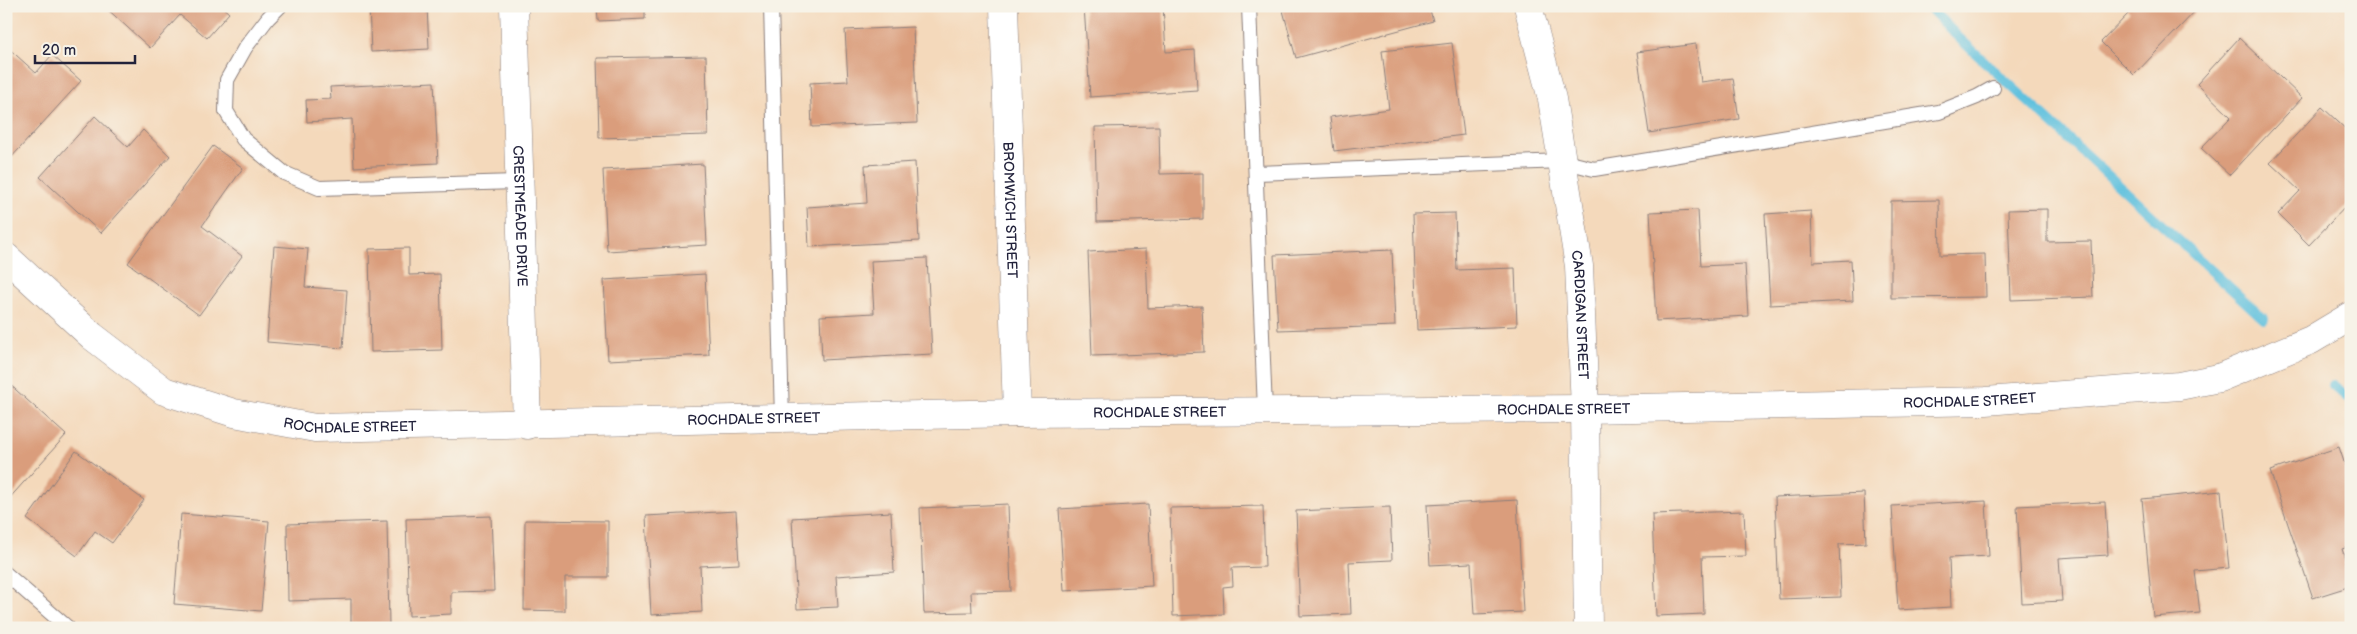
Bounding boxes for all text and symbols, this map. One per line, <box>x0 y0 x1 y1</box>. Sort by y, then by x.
scale bar <box>35 32 135 64</box>
text: 20 m <box>42 41 76 60</box>
street label: BROMWICH STREET <box>1000 141 1021 279</box>
street label: CRESTMEADE DRIVE <box>510 145 531 287</box>
street label: CARDIGAN STREET <box>1568 249 1592 380</box>
street label: ROCHDALE STREET <box>1903 389 2037 411</box>
street label: ROCHDALE STREET <box>1497 400 1631 418</box>
street label: ROCHDALE STREET <box>1093 403 1227 421</box>
street label: ROCHDALE STREET <box>687 409 821 429</box>
street label: ROCHDALE STREET <box>282 414 417 437</box>

